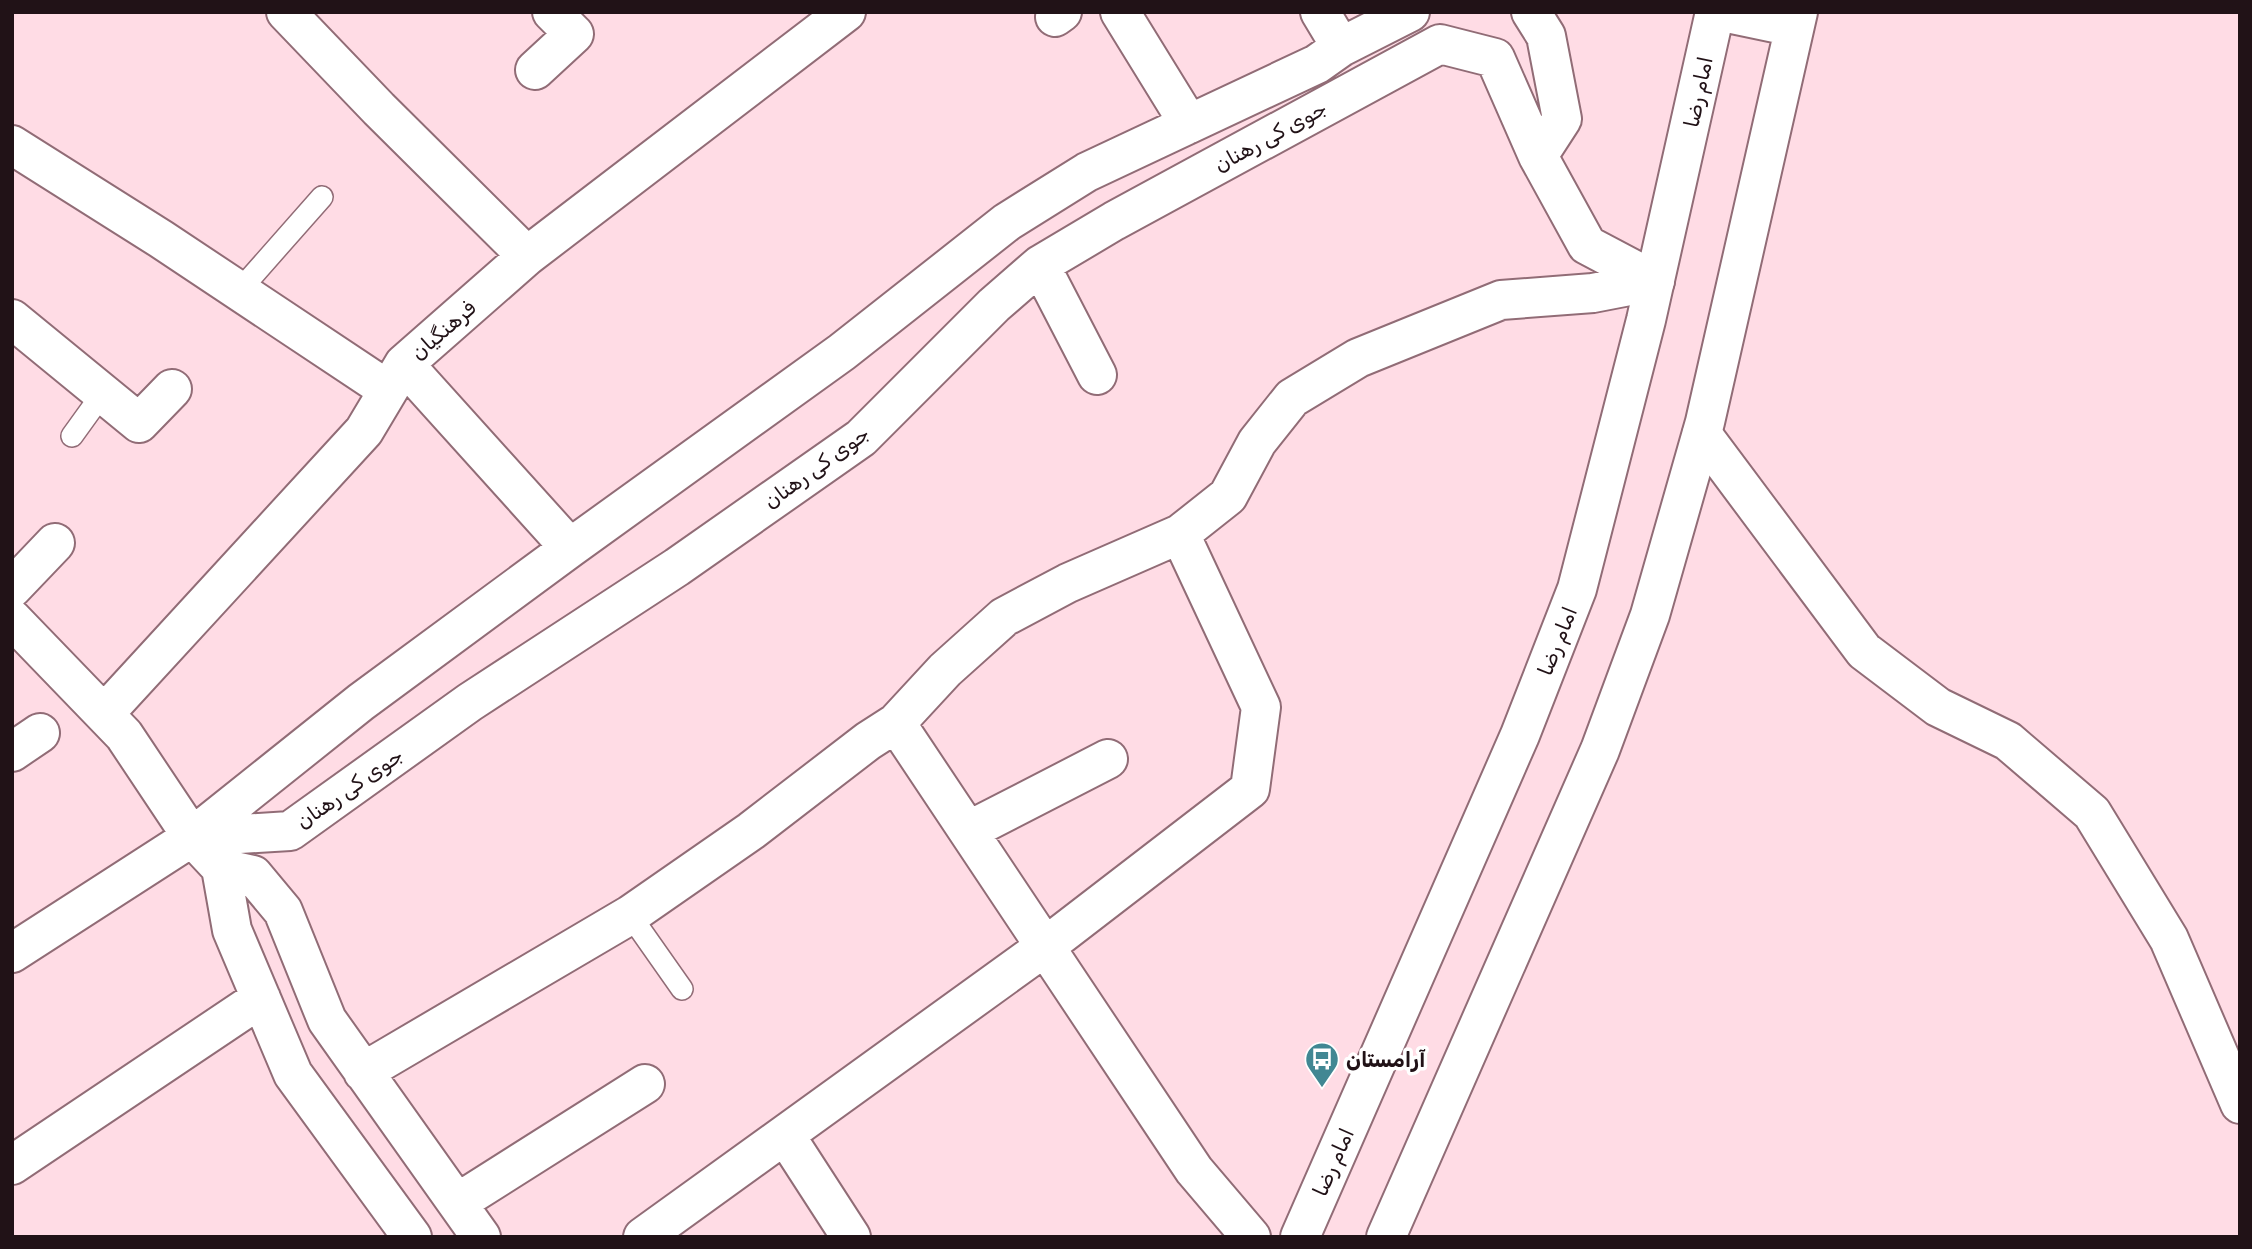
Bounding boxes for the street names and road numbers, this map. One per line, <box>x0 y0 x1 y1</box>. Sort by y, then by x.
street label: امام رضا <box>1678 54 1719 130</box>
street label: جوی کی رهنان <box>1210 95 1330 177</box>
street label: فرهنگیان <box>405 295 481 365</box>
street label: جوی کی رهنان <box>758 420 874 514</box>
street label: امام رضا <box>1532 603 1583 679</box>
street label: جوی کی رهنان <box>291 742 407 834</box>
street label: امام رضا <box>1307 1124 1360 1200</box>

